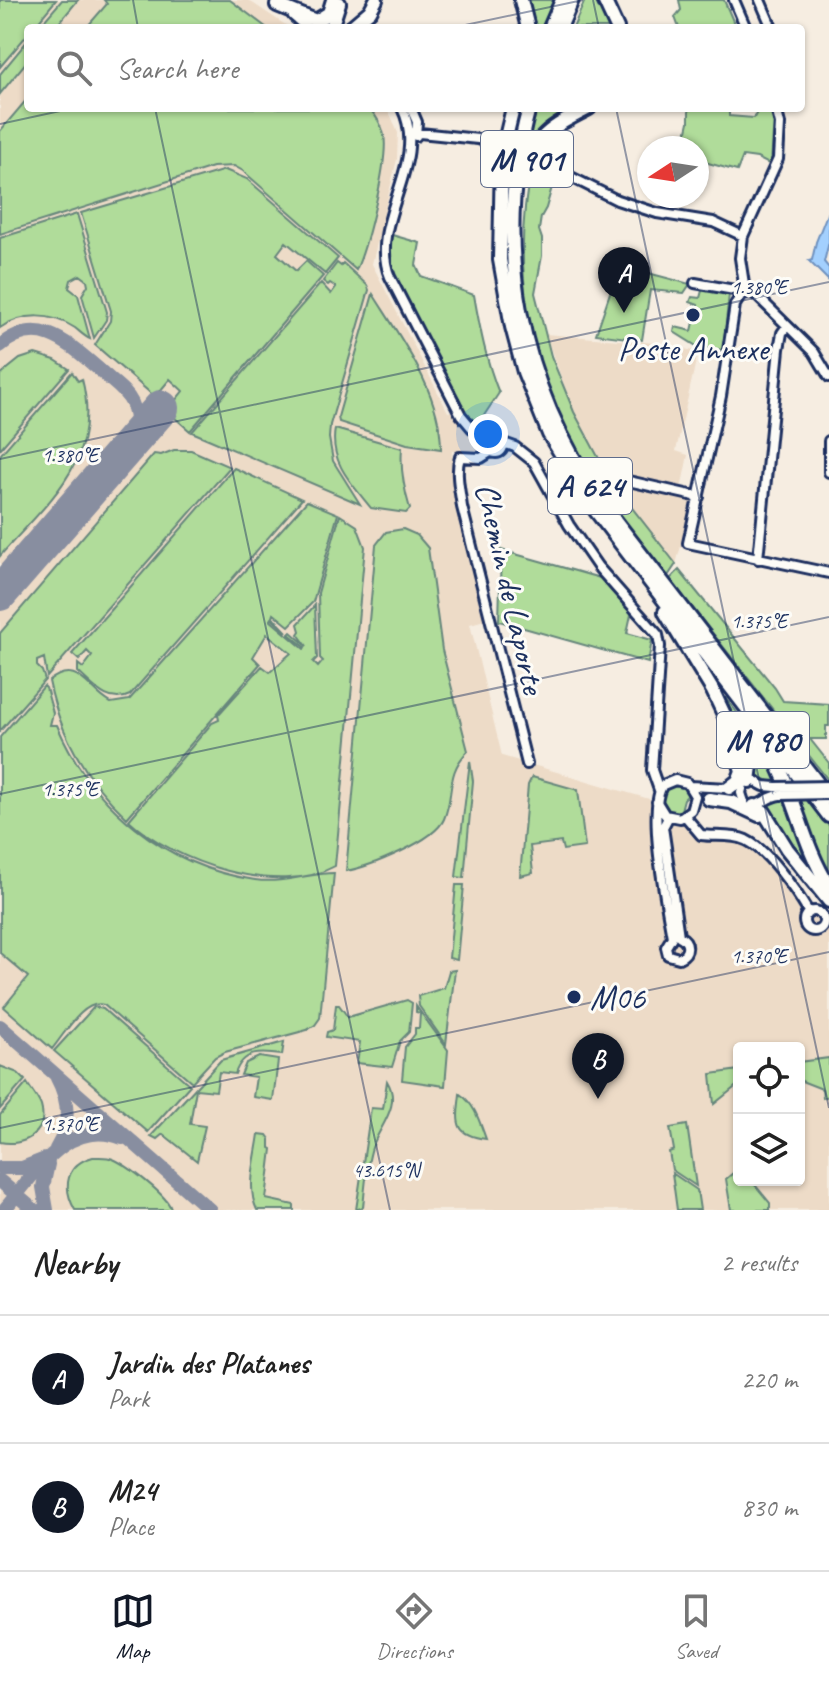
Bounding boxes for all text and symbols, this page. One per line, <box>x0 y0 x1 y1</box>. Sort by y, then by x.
search box <box>24 24 805 112</box>
icon: search <box>52 46 96 90</box>
text: Search here <box>116 49 238 87</box>
road number: M 901 <box>481 131 573 187</box>
north arrow <box>637 136 709 208</box>
pin: A <box>598 247 650 313</box>
text: 1.380°E <box>731 275 790 300</box>
marker: Poste Annexe <box>684 306 702 324</box>
place label: Poste Annexe <box>618 327 771 370</box>
your location <box>468 414 508 454</box>
text: 1.380°E <box>42 443 101 468</box>
road number: A 624 <box>548 458 632 514</box>
street label: Chemin de Laporte <box>465 479 556 700</box>
text: 1.375°E <box>731 609 790 634</box>
road number: M 980 <box>717 712 809 768</box>
text: 1.375°E <box>42 777 101 802</box>
text: 1.370°E <box>731 944 790 969</box>
place label: M06 <box>590 976 647 1019</box>
marker: M06 <box>565 988 583 1006</box>
pin: B <box>572 1033 624 1099</box>
map controls <box>733 1042 805 1186</box>
button: locate <box>733 1042 805 1114</box>
text: 1.370°E <box>42 1112 101 1137</box>
button: layers <box>733 1114 805 1186</box>
text: 43.615°N <box>353 1158 422 1183</box>
text: Nearby <box>32 1241 118 1284</box>
text: 2 results <box>721 1246 797 1279</box>
text: Jardin des Platanes <box>108 1344 309 1382</box>
text: A <box>51 1363 65 1396</box>
text: 220 m <box>741 1363 797 1396</box>
text: Park <box>108 1382 149 1415</box>
text: M24 <box>108 1472 157 1510</box>
text: B <box>51 1491 65 1524</box>
text: 830 m <box>741 1491 797 1524</box>
text: Place <box>108 1510 154 1543</box>
tab: Map <box>111 1589 155 1665</box>
tab: Directions <box>376 1589 453 1665</box>
tab: Saved <box>674 1589 718 1665</box>

